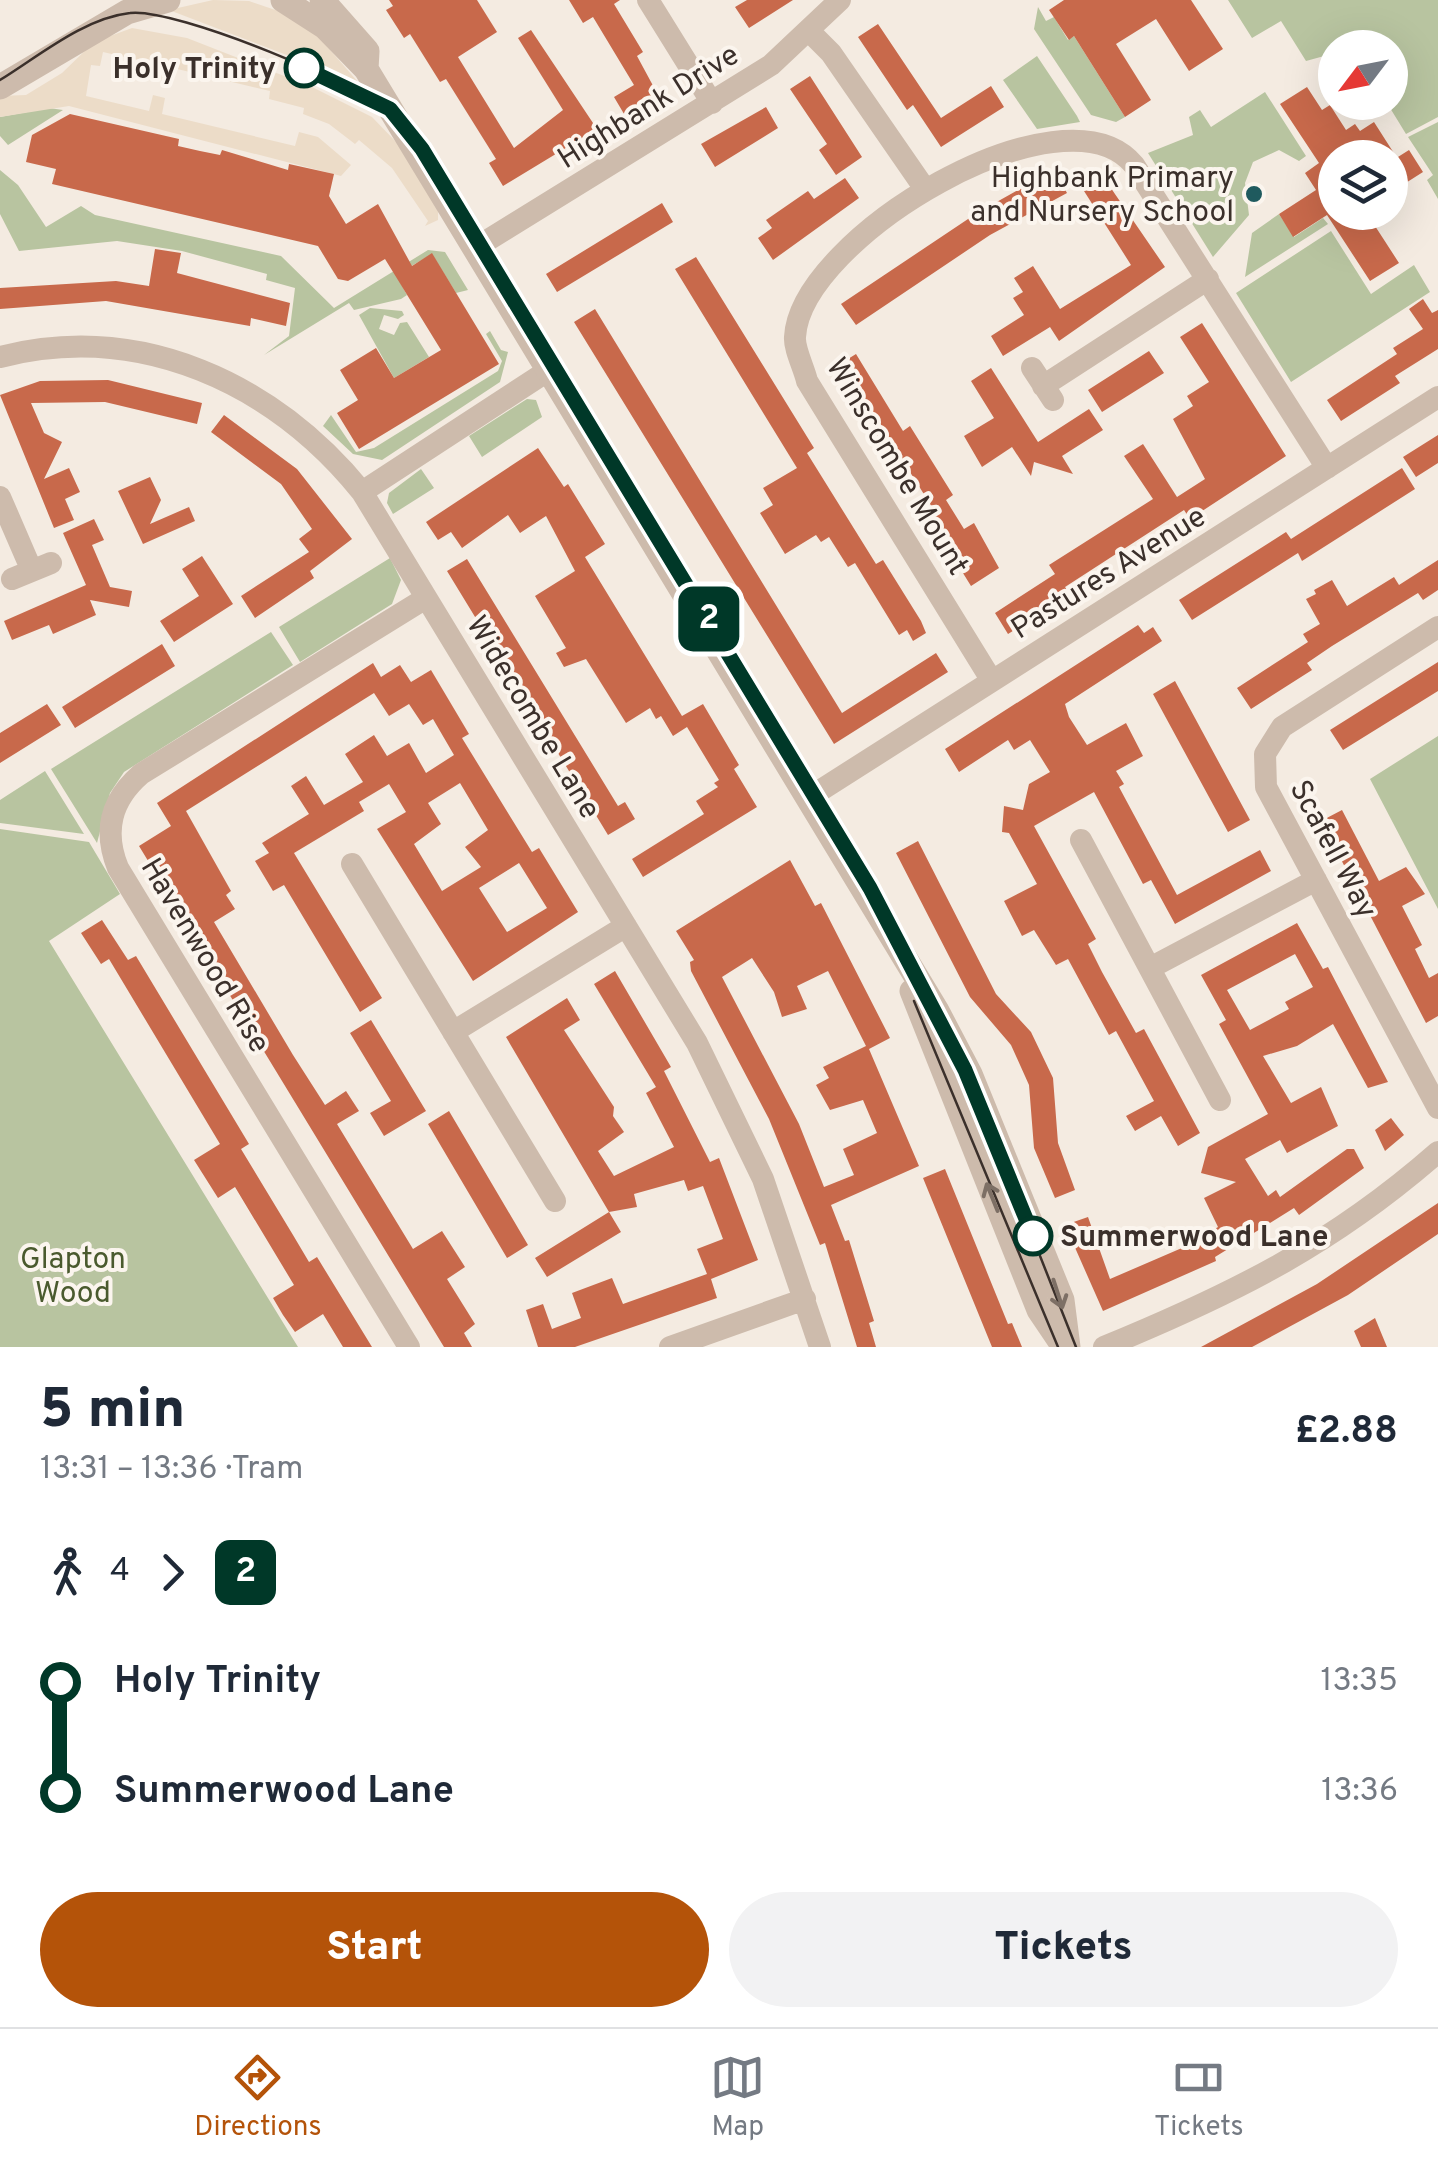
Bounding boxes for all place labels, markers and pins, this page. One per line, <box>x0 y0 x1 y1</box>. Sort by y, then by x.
marker: Holy Trinity <box>285 49 323 87</box>
place label: Holy Trinity <box>113 52 276 89</box>
place label: Highbank Primary and Nursery School <box>970 161 1234 232</box>
marker: Highbank Primary and Nursery School <box>1243 183 1265 205</box>
marker: Summerwood Lane <box>1014 1217 1052 1255</box>
place label: Summerwood Lane <box>1060 1220 1328 1257</box>

